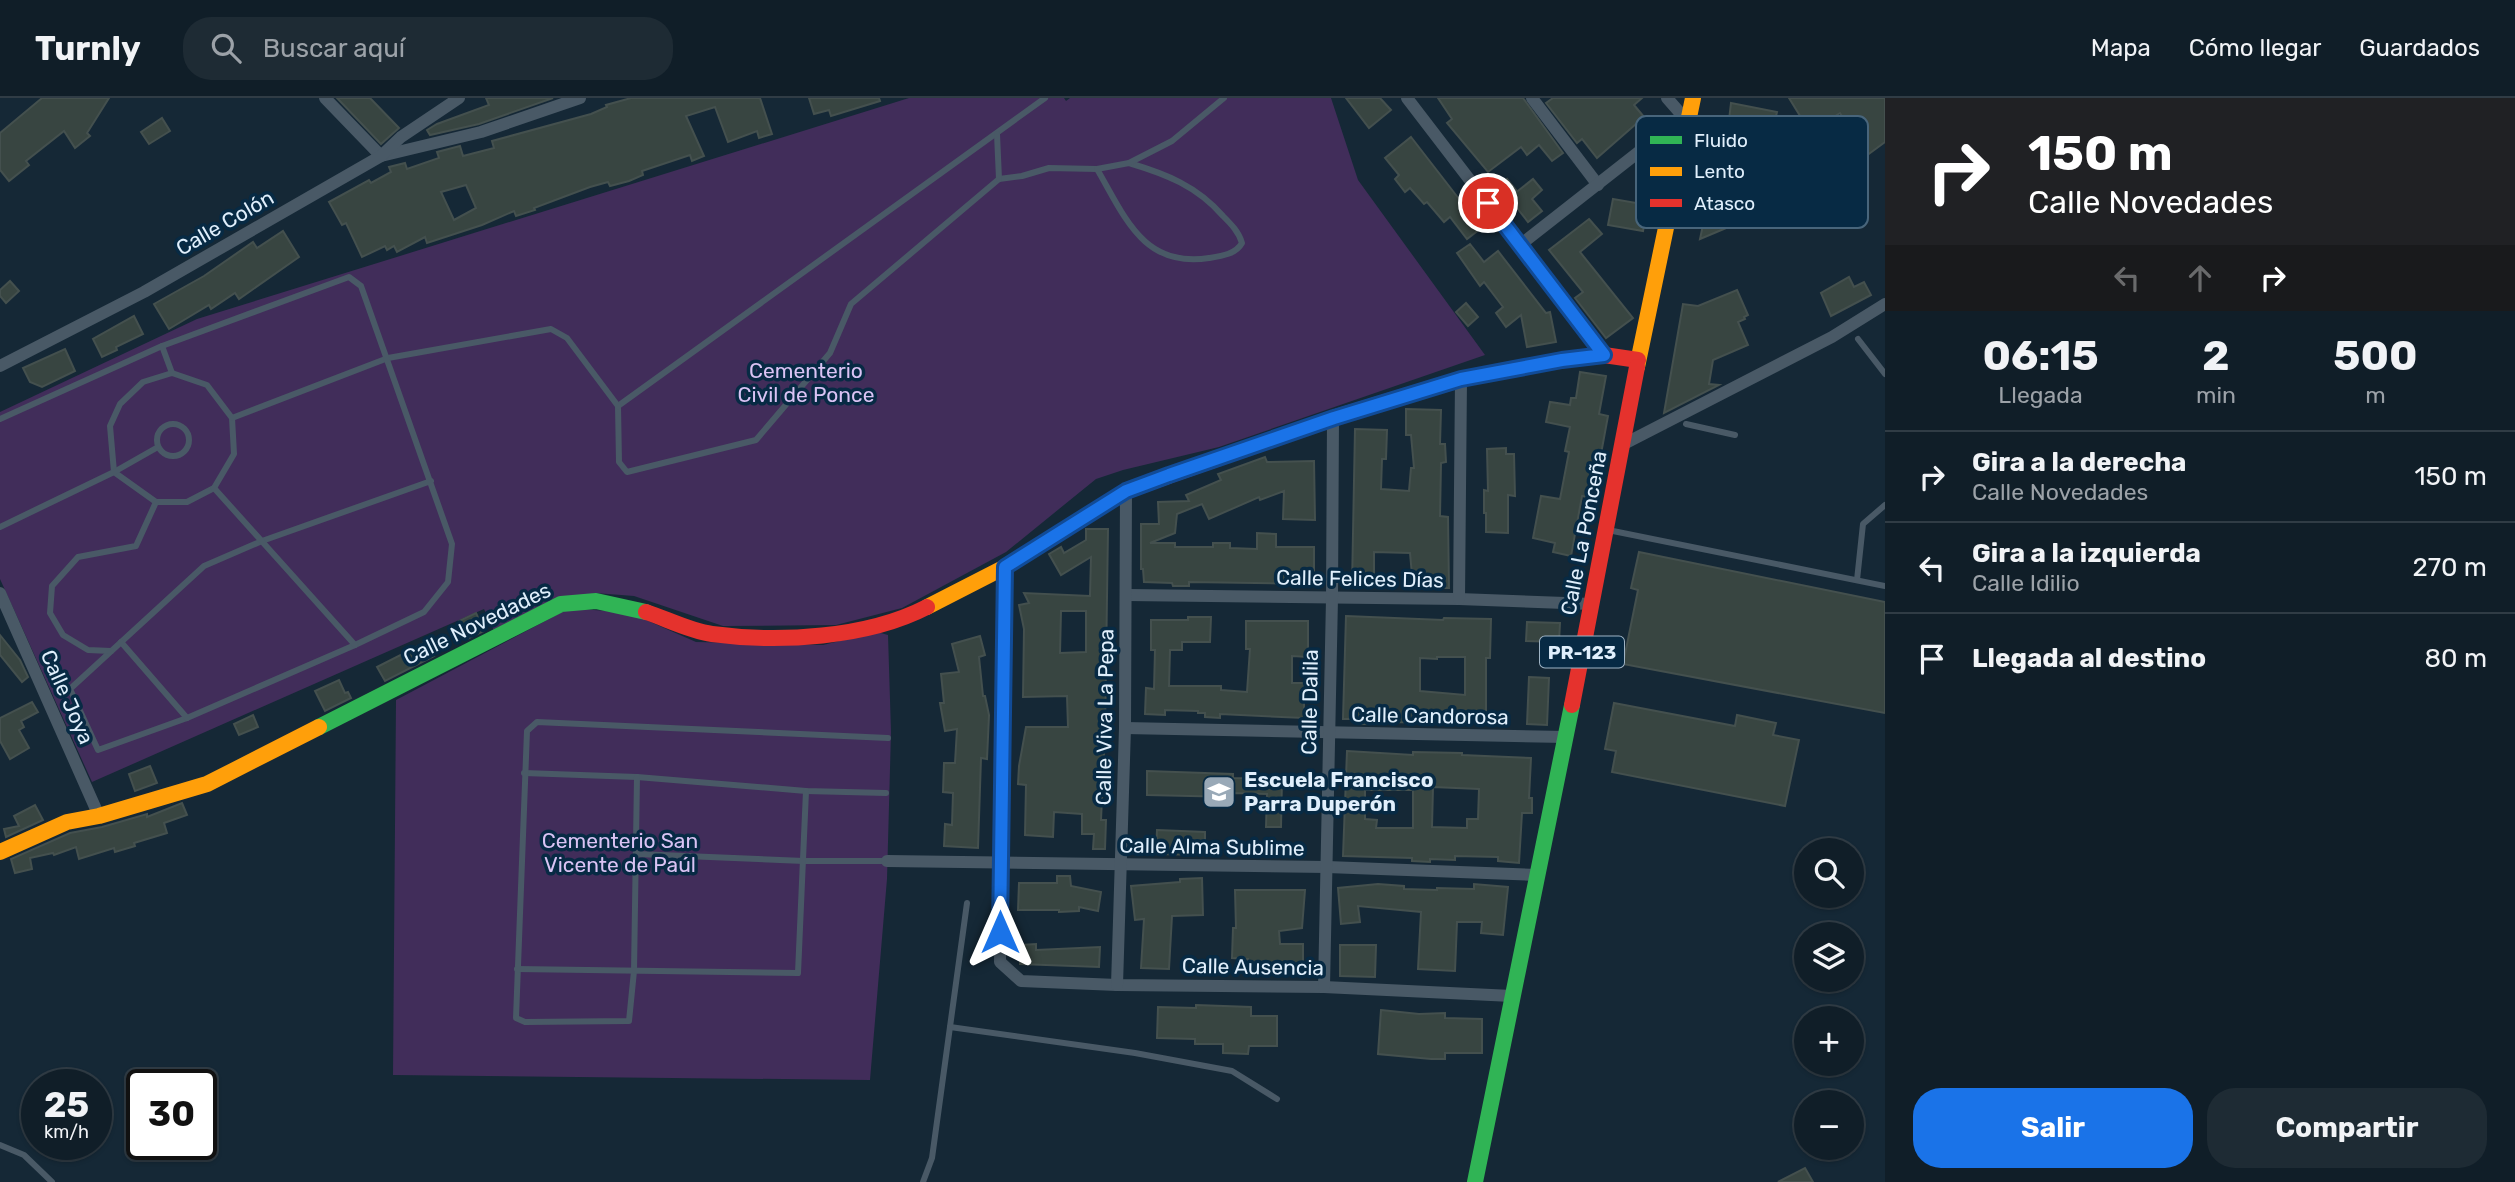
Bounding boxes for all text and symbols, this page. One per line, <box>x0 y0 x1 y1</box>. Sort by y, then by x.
search box <box>183 17 673 80</box>
text: Turnly <box>35 29 141 68</box>
icon: search <box>207 29 245 67</box>
text: Buscar aquí <box>263 33 405 64</box>
text: Mapa <box>2091 34 2151 62</box>
text: Cómo llegar <box>2189 34 2321 62</box>
text: Guardados <box>2359 34 2480 62</box>
legend <box>1636 116 1868 228</box>
text: 150 m <box>2028 124 2173 182</box>
icon: right <box>1913 126 2004 217</box>
text: Fluido <box>1694 129 1748 152</box>
text: Lento <box>1694 160 1745 183</box>
pin <box>1458 173 1518 233</box>
text: Calle Novedades <box>2028 183 2273 221</box>
icon: arrive <box>1469 184 1507 222</box>
street label: Calle Colón <box>171 185 278 261</box>
text: Atasco <box>1694 192 1755 215</box>
icon: left <box>2108 259 2146 297</box>
icon: ahead <box>2181 259 2219 297</box>
icon: right <box>2254 259 2292 297</box>
text: 06:15 <box>1982 331 2099 381</box>
text: 2 <box>2202 331 2230 381</box>
text: 500 <box>2333 331 2418 381</box>
park label: Cementerio Civil de Ponce <box>738 358 874 407</box>
text: Llegada <box>1998 381 2083 409</box>
text: min <box>2196 381 2236 409</box>
text: m <box>2365 381 2386 409</box>
text: Gira a la derecha <box>1972 447 2186 478</box>
street label: Calle La Ponceña <box>1555 449 1612 617</box>
icon: right <box>1913 458 1951 496</box>
text: 150 m <box>2414 461 2487 492</box>
text: Calle Novedades <box>1972 478 2148 506</box>
text: Gira a la izquierda <box>1972 538 2201 569</box>
icon: left <box>1913 549 1951 587</box>
text: 270 m <box>2412 552 2487 583</box>
street label: Calle Felices Días <box>1276 565 1444 592</box>
text: Calle Idilio <box>1972 569 2080 597</box>
street label: Calle Novedades <box>399 577 555 670</box>
street label: Calle Viva La Pepa <box>1090 628 1119 806</box>
road number: PR-123 <box>1540 636 1624 667</box>
icon: arrive <box>1913 640 1951 678</box>
text: Llegada al destino <box>1972 643 2206 674</box>
text: 80 m <box>2424 643 2487 674</box>
street label: Calle Joya <box>36 646 99 748</box>
street label: Calle Dalila <box>1296 649 1323 755</box>
street label: Calle Candorosa <box>1351 702 1509 729</box>
place label: Escuela Francisco Parra Duperón <box>1244 767 1434 816</box>
school or university icon: Escuela Francisco Parra Duperón <box>1200 773 1238 811</box>
park label: Cementerio San Vicente de Paúl <box>542 828 698 877</box>
street label: Calle Alma Sublime <box>1119 832 1305 861</box>
map controls <box>1794 838 1864 1160</box>
button: search <box>1794 838 1864 908</box>
position arrow <box>963 895 1037 969</box>
button: layers <box>1794 922 1864 992</box>
street label: Calle Ausencia <box>1182 953 1324 980</box>
button: + <box>1794 1006 1864 1076</box>
speed limit sign: 30 <box>126 1069 217 1160</box>
text: 25 <box>44 1084 89 1126</box>
button: Salir <box>1913 1088 2193 1168</box>
button: Compartir <box>2207 1088 2487 1168</box>
button: − <box>1794 1090 1864 1160</box>
text: km/h <box>44 1121 89 1143</box>

